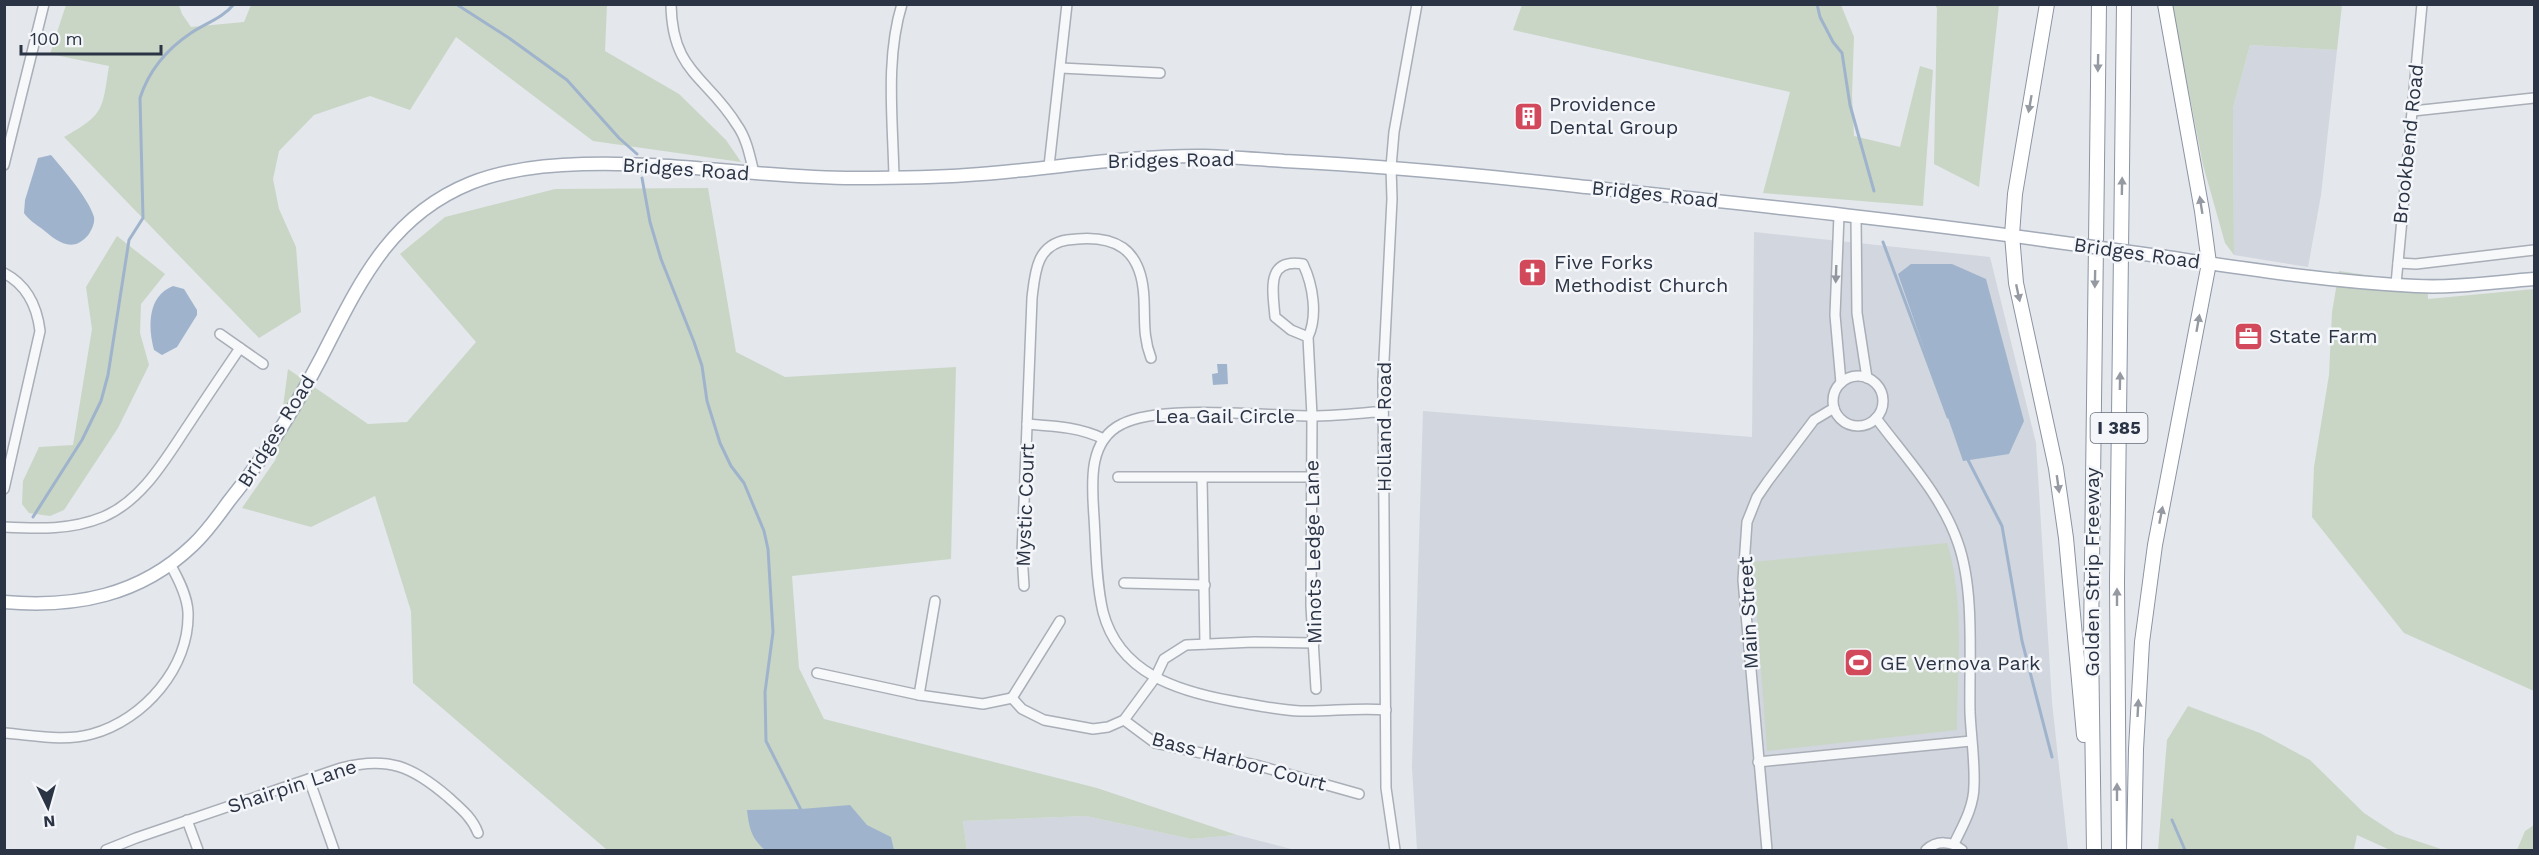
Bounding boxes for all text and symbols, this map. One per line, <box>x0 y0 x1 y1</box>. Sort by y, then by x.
scale bar <box>21 18 160 56</box>
text: 100 m <box>30 28 83 49</box>
one-way arrow <box>2094 53 2103 72</box>
street label: Brookbend Road <box>2388 63 2428 225</box>
place label: Providence Dental Group <box>1549 92 1678 139</box>
one-way arrow <box>2026 94 2035 113</box>
building icon: Providence Dental Group <box>1512 100 1544 132</box>
street label: Bridges Road <box>1107 147 1235 173</box>
street label: Bridges Road <box>622 153 750 185</box>
street label: Bridges Road <box>1590 175 1720 213</box>
one-way arrow <box>2117 177 2127 196</box>
one-way arrow <box>2196 195 2205 214</box>
street label: Bridges Road <box>2072 232 2202 274</box>
place label: Five Forks Methodist Church <box>1554 250 1728 297</box>
church icon: Five Forks Methodist Church <box>1517 257 1549 289</box>
one-way arrow <box>1832 264 1841 283</box>
one-way arrow <box>2091 269 2100 288</box>
one-way arrow <box>2014 284 2023 303</box>
one-way arrow <box>2193 313 2202 332</box>
office icon: State Farm <box>2232 320 2264 352</box>
place label: State Farm <box>2269 324 2378 348</box>
street label: Holland Road <box>1372 362 1396 492</box>
street label: Bridges Road <box>232 371 320 491</box>
one-way arrow <box>2115 372 2125 391</box>
street label: Lea Gail Circle <box>1155 404 1295 428</box>
road number: I 385 <box>2090 413 2148 443</box>
street label: Mystic Court <box>1011 442 1039 567</box>
street label: Minots Ledge Lane <box>1299 460 1327 644</box>
street label: Golden Strip Freeway <box>2080 467 2104 677</box>
one-way arrow <box>2054 475 2063 494</box>
one-way arrow <box>2157 505 2166 524</box>
street label: Main Street <box>1733 555 1763 670</box>
one-way arrow <box>2112 588 2122 607</box>
sports icon: GE Vernova Park <box>1843 647 1875 679</box>
place label: GE Vernova Park <box>1880 651 2040 675</box>
one-way arrow <box>2133 699 2143 718</box>
street label: Bass Harbor Court <box>1149 726 1329 796</box>
street label: Shairpin Lane <box>224 754 360 818</box>
north arrow <box>18 777 78 837</box>
one-way arrow <box>2112 783 2122 802</box>
text: N <box>43 811 56 831</box>

